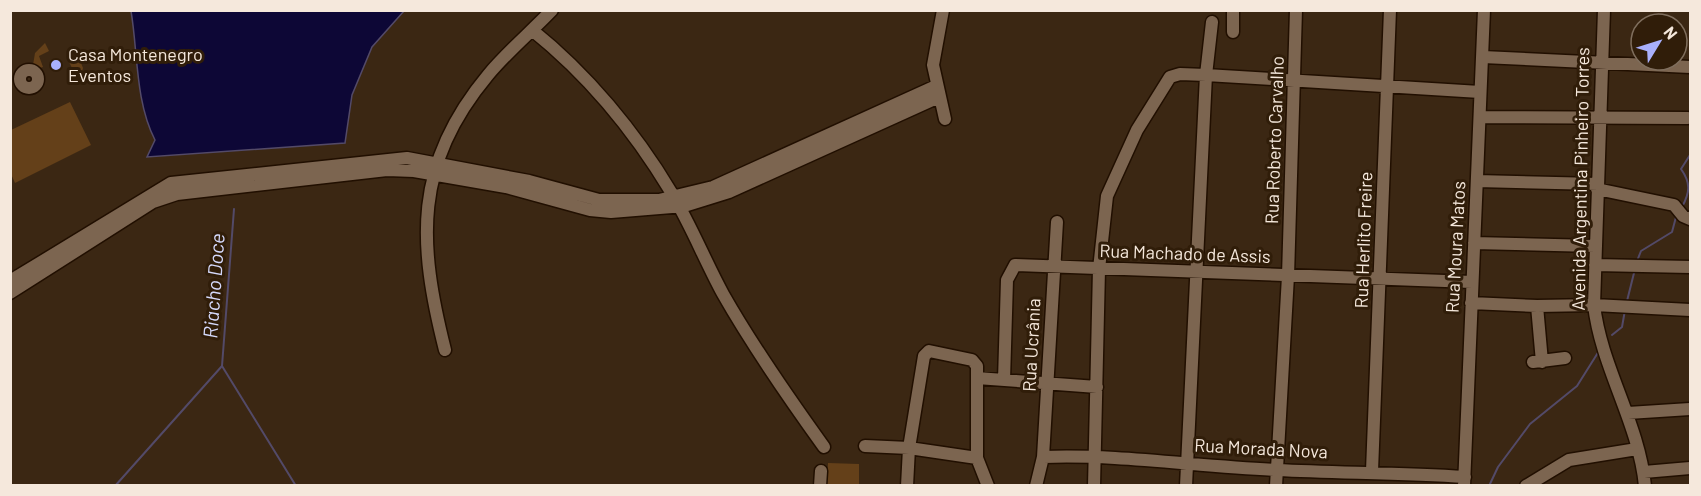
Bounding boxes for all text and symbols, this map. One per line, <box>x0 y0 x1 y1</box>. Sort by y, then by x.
north arrow <box>1629 12 1689 72</box>
text: N <box>1660 22 1682 42</box>
place label: Casa Montenegro Eventos <box>68 43 203 86</box>
street label: Avenida Argentina Pinheiro Torres <box>1567 47 1593 311</box>
street label: Rua Roberto Carvalho <box>1260 56 1288 224</box>
marker: Casa Montenegro Eventos <box>49 58 63 72</box>
street label: Rua Herlito Freire <box>1350 171 1376 309</box>
street label: Rua Moura Matos <box>1441 181 1469 313</box>
water label: Riacho Doce <box>197 233 229 339</box>
street label: Rua Machado de Assis <box>1099 239 1271 267</box>
street label: Rua Ucrânia <box>1018 298 1044 392</box>
street label: Rua Morada Nova <box>1194 434 1328 462</box>

